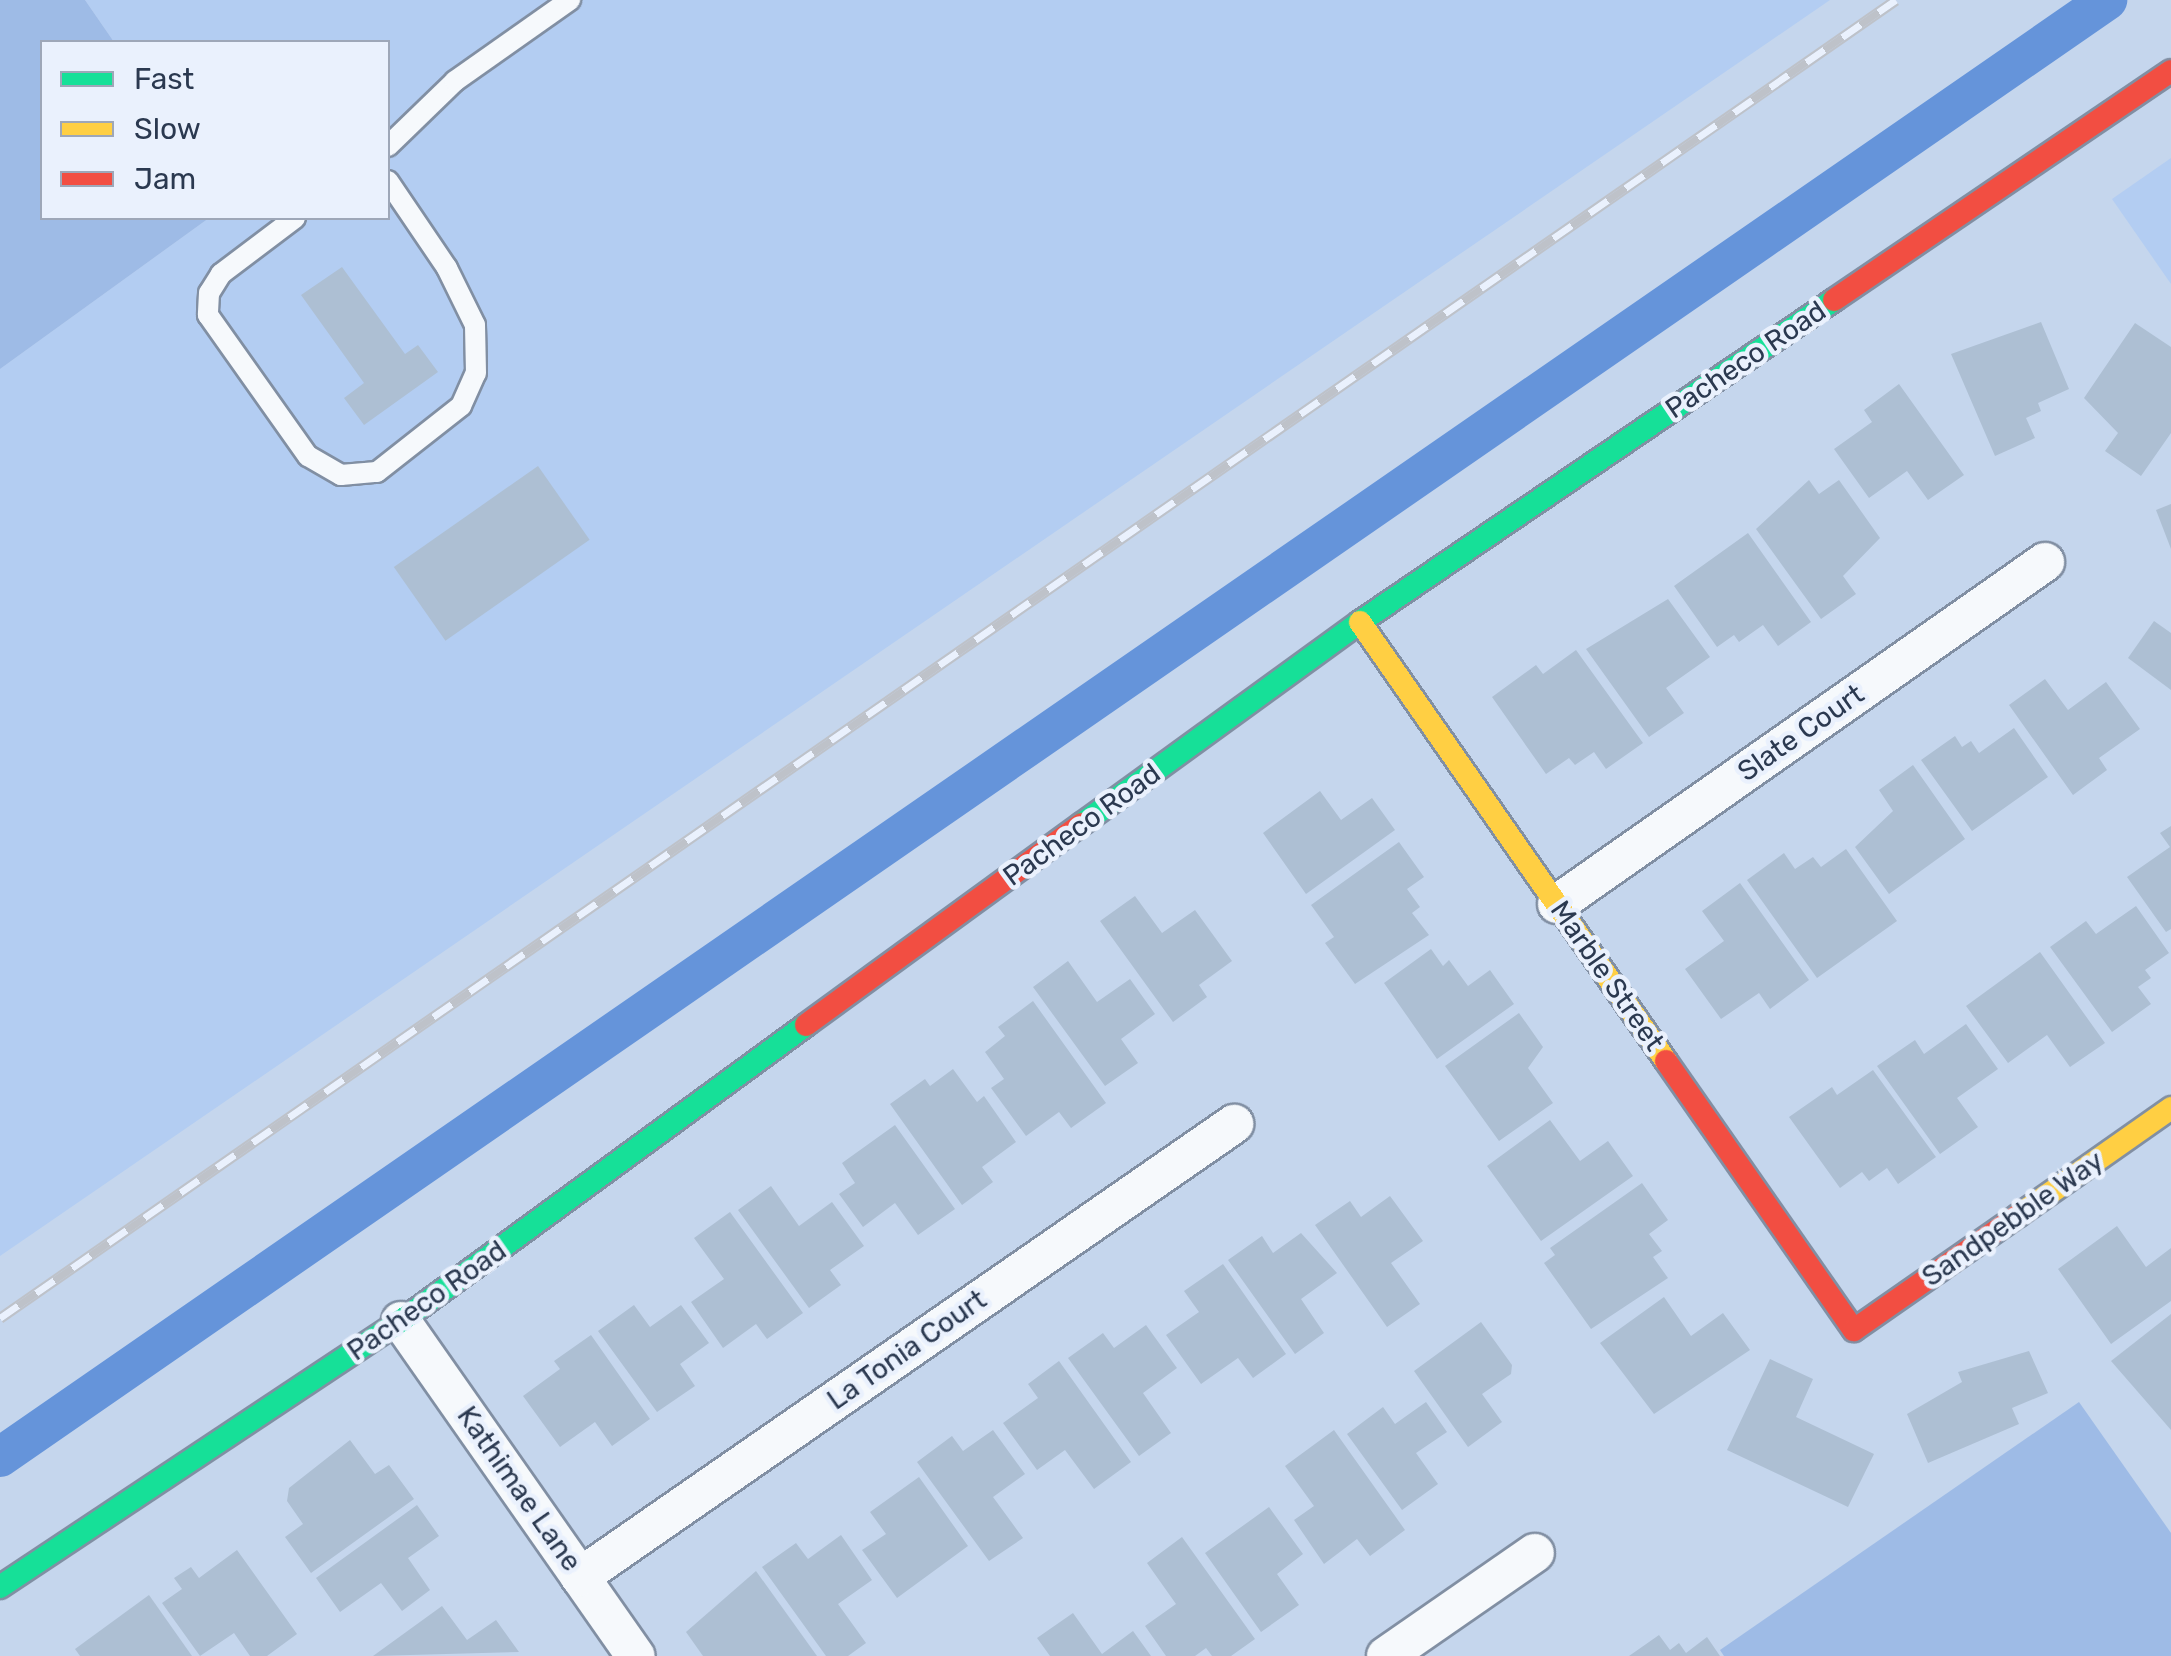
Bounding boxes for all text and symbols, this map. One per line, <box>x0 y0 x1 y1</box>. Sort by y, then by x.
legend <box>40 40 390 220</box>
text: Fast <box>134 61 194 97</box>
text: Slow <box>134 111 201 147</box>
text: Jam <box>134 161 196 197</box>
street label: Pacheco Road <box>1659 294 1833 426</box>
street label: Slate Court <box>1731 677 1871 789</box>
street label: Pacheco Road <box>997 757 1167 893</box>
street label: Marble Street <box>1543 895 1671 1057</box>
street label: Sandpebble Way <box>1916 1144 2110 1294</box>
street label: Pacheco Road <box>341 1234 513 1368</box>
street label: La Tonia Court <box>821 1283 993 1417</box>
street label: Kathimae Lane <box>450 1400 588 1578</box>

